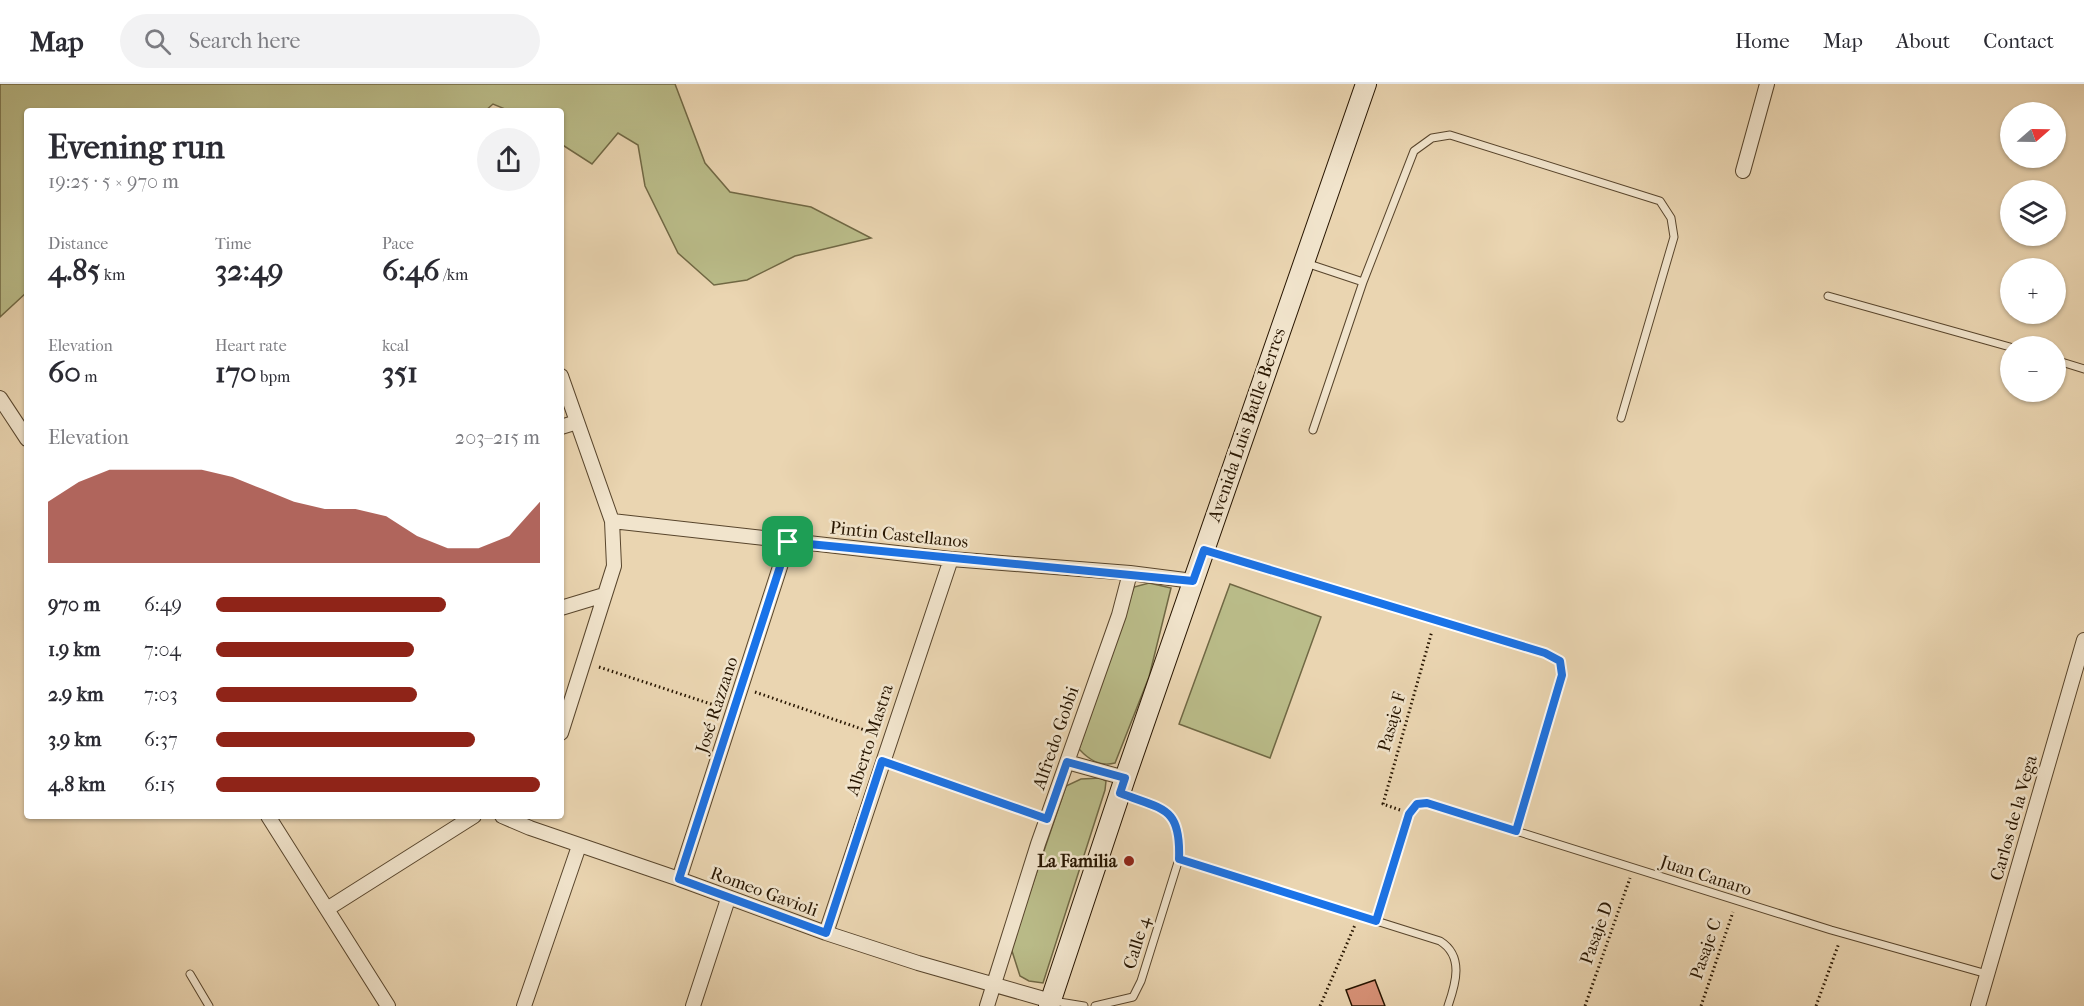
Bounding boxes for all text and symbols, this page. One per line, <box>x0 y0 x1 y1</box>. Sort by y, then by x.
search box <box>120 14 540 68</box>
text: Map <box>30 25 84 58</box>
icon: search <box>141 25 174 58</box>
text: Search here <box>189 28 300 54</box>
text: Home <box>1735 29 1790 53</box>
text: Map <box>1823 29 1863 53</box>
text: About <box>1896 29 1950 53</box>
text: Contact <box>1983 29 2054 53</box>
north arrow <box>2000 102 2066 168</box>
map controls <box>2000 102 2066 402</box>
text: Evening run <box>48 128 225 167</box>
button: share <box>477 128 540 191</box>
text: 19:25 · 5 × 970 m <box>48 170 179 193</box>
button: layers <box>2000 180 2066 246</box>
text: Distance <box>48 234 108 253</box>
text: Time <box>215 234 251 253</box>
text: Pace <box>382 234 414 253</box>
text: 4.85 <box>48 253 100 288</box>
text: 32:49 <box>215 253 283 288</box>
text: 6:46 <box>382 253 439 288</box>
button: + <box>2000 258 2066 324</box>
text: km <box>100 265 125 284</box>
text: /km <box>439 265 468 284</box>
street label: Avenida Luis Batlle Berres <box>1204 325 1290 526</box>
text: Elevation <box>48 336 113 355</box>
text: Heart rate <box>215 336 287 355</box>
text: kcal <box>382 336 409 355</box>
button: − <box>2000 336 2066 402</box>
text: 60 <box>48 355 81 390</box>
text: 170 <box>215 355 257 390</box>
text: 351 <box>382 355 418 390</box>
text: m <box>81 367 98 386</box>
text: bpm <box>257 367 290 386</box>
text: Elevation <box>48 426 129 449</box>
text: 203–215 m <box>455 426 540 449</box>
pin <box>762 516 813 567</box>
street label: Pintin Castellanos <box>829 517 970 553</box>
icon: arrive <box>771 525 804 558</box>
text: 970 m <box>48 593 100 616</box>
text: 6:49 <box>144 593 182 616</box>
text: 1.9 km <box>48 638 100 661</box>
text: 7:04 <box>144 638 181 661</box>
street label: José Razzano <box>691 654 742 758</box>
street label: Alberto Mastra <box>842 681 898 799</box>
text: 2.9 km <box>48 683 104 706</box>
text: 7:03 <box>144 683 178 706</box>
street label: Alfredo Gobbi <box>1028 683 1084 793</box>
street label: Pasaje F <box>1374 689 1411 754</box>
text: 3.9 km <box>48 728 102 751</box>
text: 6:37 <box>144 728 178 751</box>
street label: Carlos de la Vega <box>1986 752 2042 883</box>
text: 4.8 km <box>48 773 105 796</box>
text: 6:15 <box>144 773 175 796</box>
place label: La Familia <box>1037 851 1118 872</box>
street label: Juan Canaro <box>1656 851 1755 901</box>
marker: La Familia <box>1122 854 1136 868</box>
street label: Romeo Gavioli <box>707 863 821 921</box>
street label: Pasaje D <box>1576 899 1618 967</box>
street label: Calle 4 <box>1119 914 1155 972</box>
street label: Pasaje C <box>1686 916 1726 982</box>

